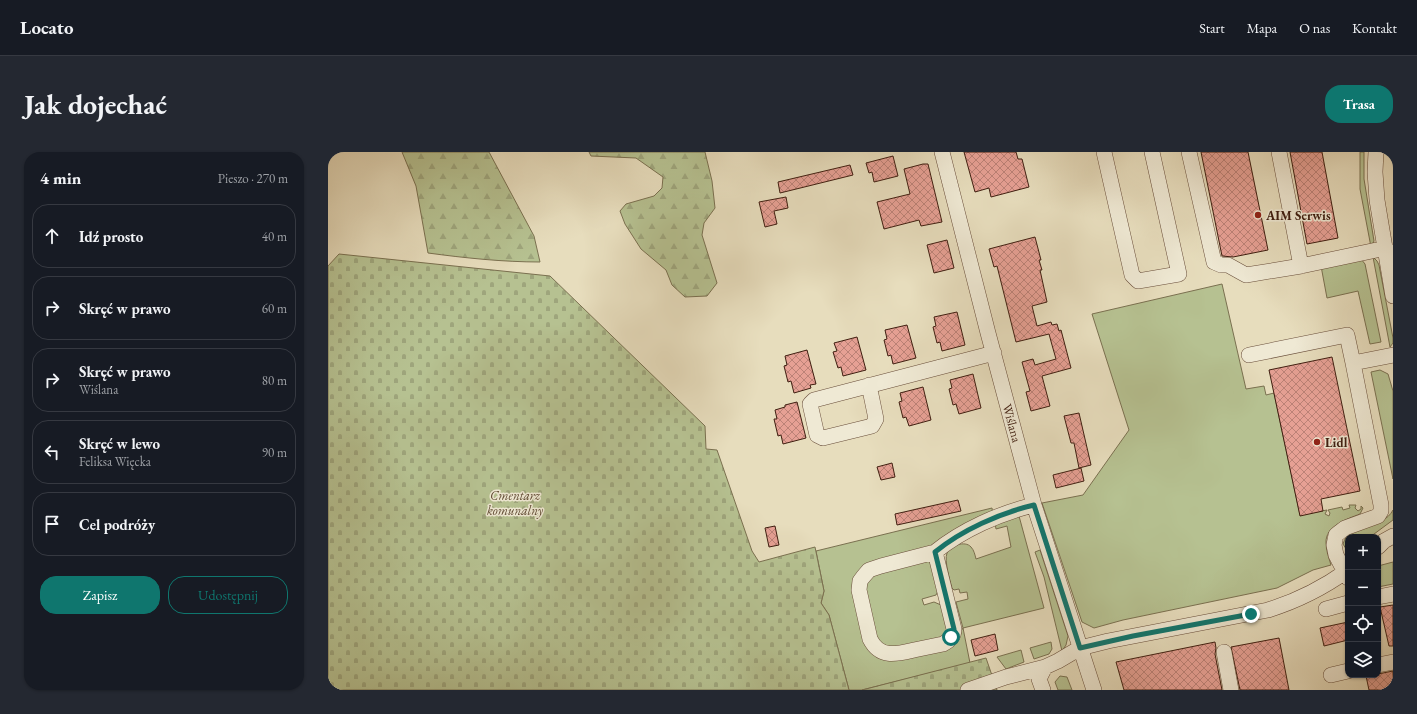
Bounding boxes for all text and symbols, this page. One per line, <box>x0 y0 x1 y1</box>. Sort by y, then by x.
text: Locato <box>20 15 74 40</box>
text: Start <box>1199 19 1225 37</box>
text: Mapa <box>1247 19 1277 37</box>
text: O nas <box>1299 19 1330 37</box>
text: Kontakt <box>1352 19 1397 37</box>
button: Trasa <box>1325 85 1393 123</box>
text: Jak dojechać <box>24 86 167 122</box>
text: 4 min <box>40 167 81 189</box>
text: Pieszo · 270 m <box>218 170 288 187</box>
place label: AIM Serwis <box>1265 207 1331 224</box>
marker: AIM Serwis <box>1253 210 1263 220</box>
icon: ahead <box>41 225 63 247</box>
text: Idź prosto <box>79 227 143 246</box>
text: 40 m <box>262 228 287 245</box>
icon: right <box>41 297 63 319</box>
text: Skręć w prawo <box>79 299 171 318</box>
text: 60 m <box>262 300 287 317</box>
text: Skręć w prawo <box>79 362 171 381</box>
icon: right <box>41 369 63 391</box>
text: 80 m <box>262 372 287 389</box>
text: Wiślana <box>79 381 118 398</box>
street label: Wiślana <box>999 402 1026 445</box>
text: Skręć w lewo <box>79 434 160 453</box>
place label: Lidl <box>1325 434 1348 451</box>
marker: Lidl <box>1312 437 1322 447</box>
icon: left <box>41 441 63 463</box>
text: 90 m <box>262 444 287 461</box>
text: Feliksa Więcka <box>79 453 151 470</box>
park label: Cmentarz komunalny <box>487 487 544 519</box>
icon: arrive <box>41 513 63 535</box>
text: Cel podróży <box>79 515 155 534</box>
map controls <box>1345 534 1381 678</box>
button: + <box>1345 534 1381 570</box>
button: − <box>1345 570 1381 606</box>
button: Zapisz <box>40 576 160 614</box>
button: Udostępnij <box>168 576 288 614</box>
route end <box>1242 605 1260 623</box>
button: locate <box>1345 606 1381 642</box>
route start <box>942 628 960 646</box>
button: layers <box>1345 642 1381 678</box>

